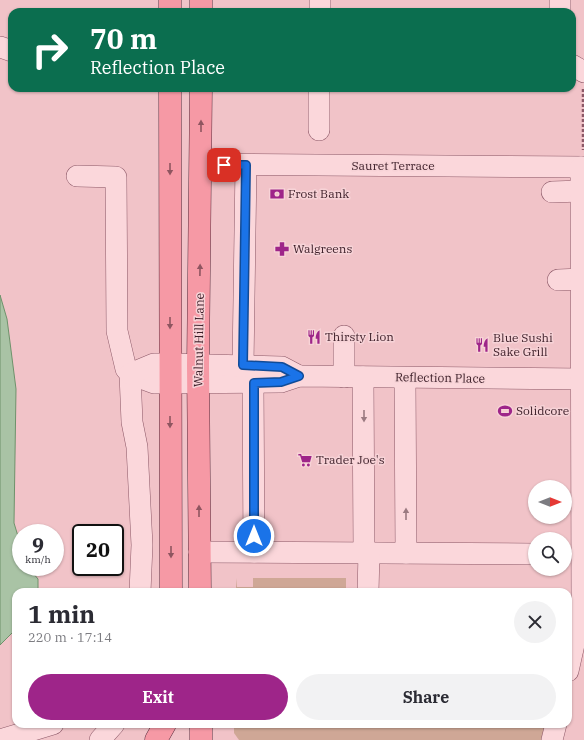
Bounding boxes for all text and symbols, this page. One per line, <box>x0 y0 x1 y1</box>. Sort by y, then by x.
text: 70 m <box>90 20 157 57</box>
icon: right <box>24 24 76 76</box>
text: Reflection Place <box>90 56 225 79</box>
one-way arrow <box>198 119 204 132</box>
pin <box>207 148 241 182</box>
icon: arrive <box>213 154 235 176</box>
street label: Sauret Terrace <box>351 158 435 173</box>
one-way arrow <box>167 163 173 176</box>
bank icon: Frost Bank <box>269 186 285 202</box>
place label: Frost Bank <box>288 186 349 201</box>
pharmacy icon: Walgreens <box>274 241 290 257</box>
place label: Walgreens <box>293 241 352 256</box>
one-way arrow <box>197 263 203 276</box>
street label: Walnut Hill Lane <box>190 293 207 387</box>
one-way arrow <box>167 317 173 330</box>
restaurant icon: Thirsty Lion <box>306 329 322 345</box>
place label: Thirsty Lion <box>325 329 394 344</box>
place label: Blue Sushi Sake Grill <box>493 330 553 359</box>
restaurant icon: Blue Sushi Sake Grill <box>474 337 490 353</box>
street label: Reflection Place <box>395 369 485 386</box>
sports icon: Solidcore <box>497 403 513 419</box>
place label: Solidcore <box>516 403 569 418</box>
one-way arrow <box>360 410 367 422</box>
one-way arrow <box>167 416 173 429</box>
supermarket icon: Trader Joe's <box>297 452 313 468</box>
place label: Trader Joe's <box>316 452 385 467</box>
north arrow <box>528 480 572 524</box>
map controls <box>528 480 572 576</box>
one-way arrow <box>196 504 202 517</box>
one-way arrow <box>403 507 409 520</box>
position arrow <box>233 515 275 557</box>
speed limit sign: 20 <box>72 524 124 576</box>
text: 9 <box>32 531 44 558</box>
button: search <box>528 532 572 576</box>
one-way arrow <box>168 546 174 559</box>
text: km/h <box>25 553 51 566</box>
text: 1 min <box>28 598 95 630</box>
button: close <box>514 601 556 643</box>
text: 220 m · 17:14 <box>28 629 112 646</box>
button: Exit <box>28 674 288 720</box>
button: Share <box>296 674 556 720</box>

